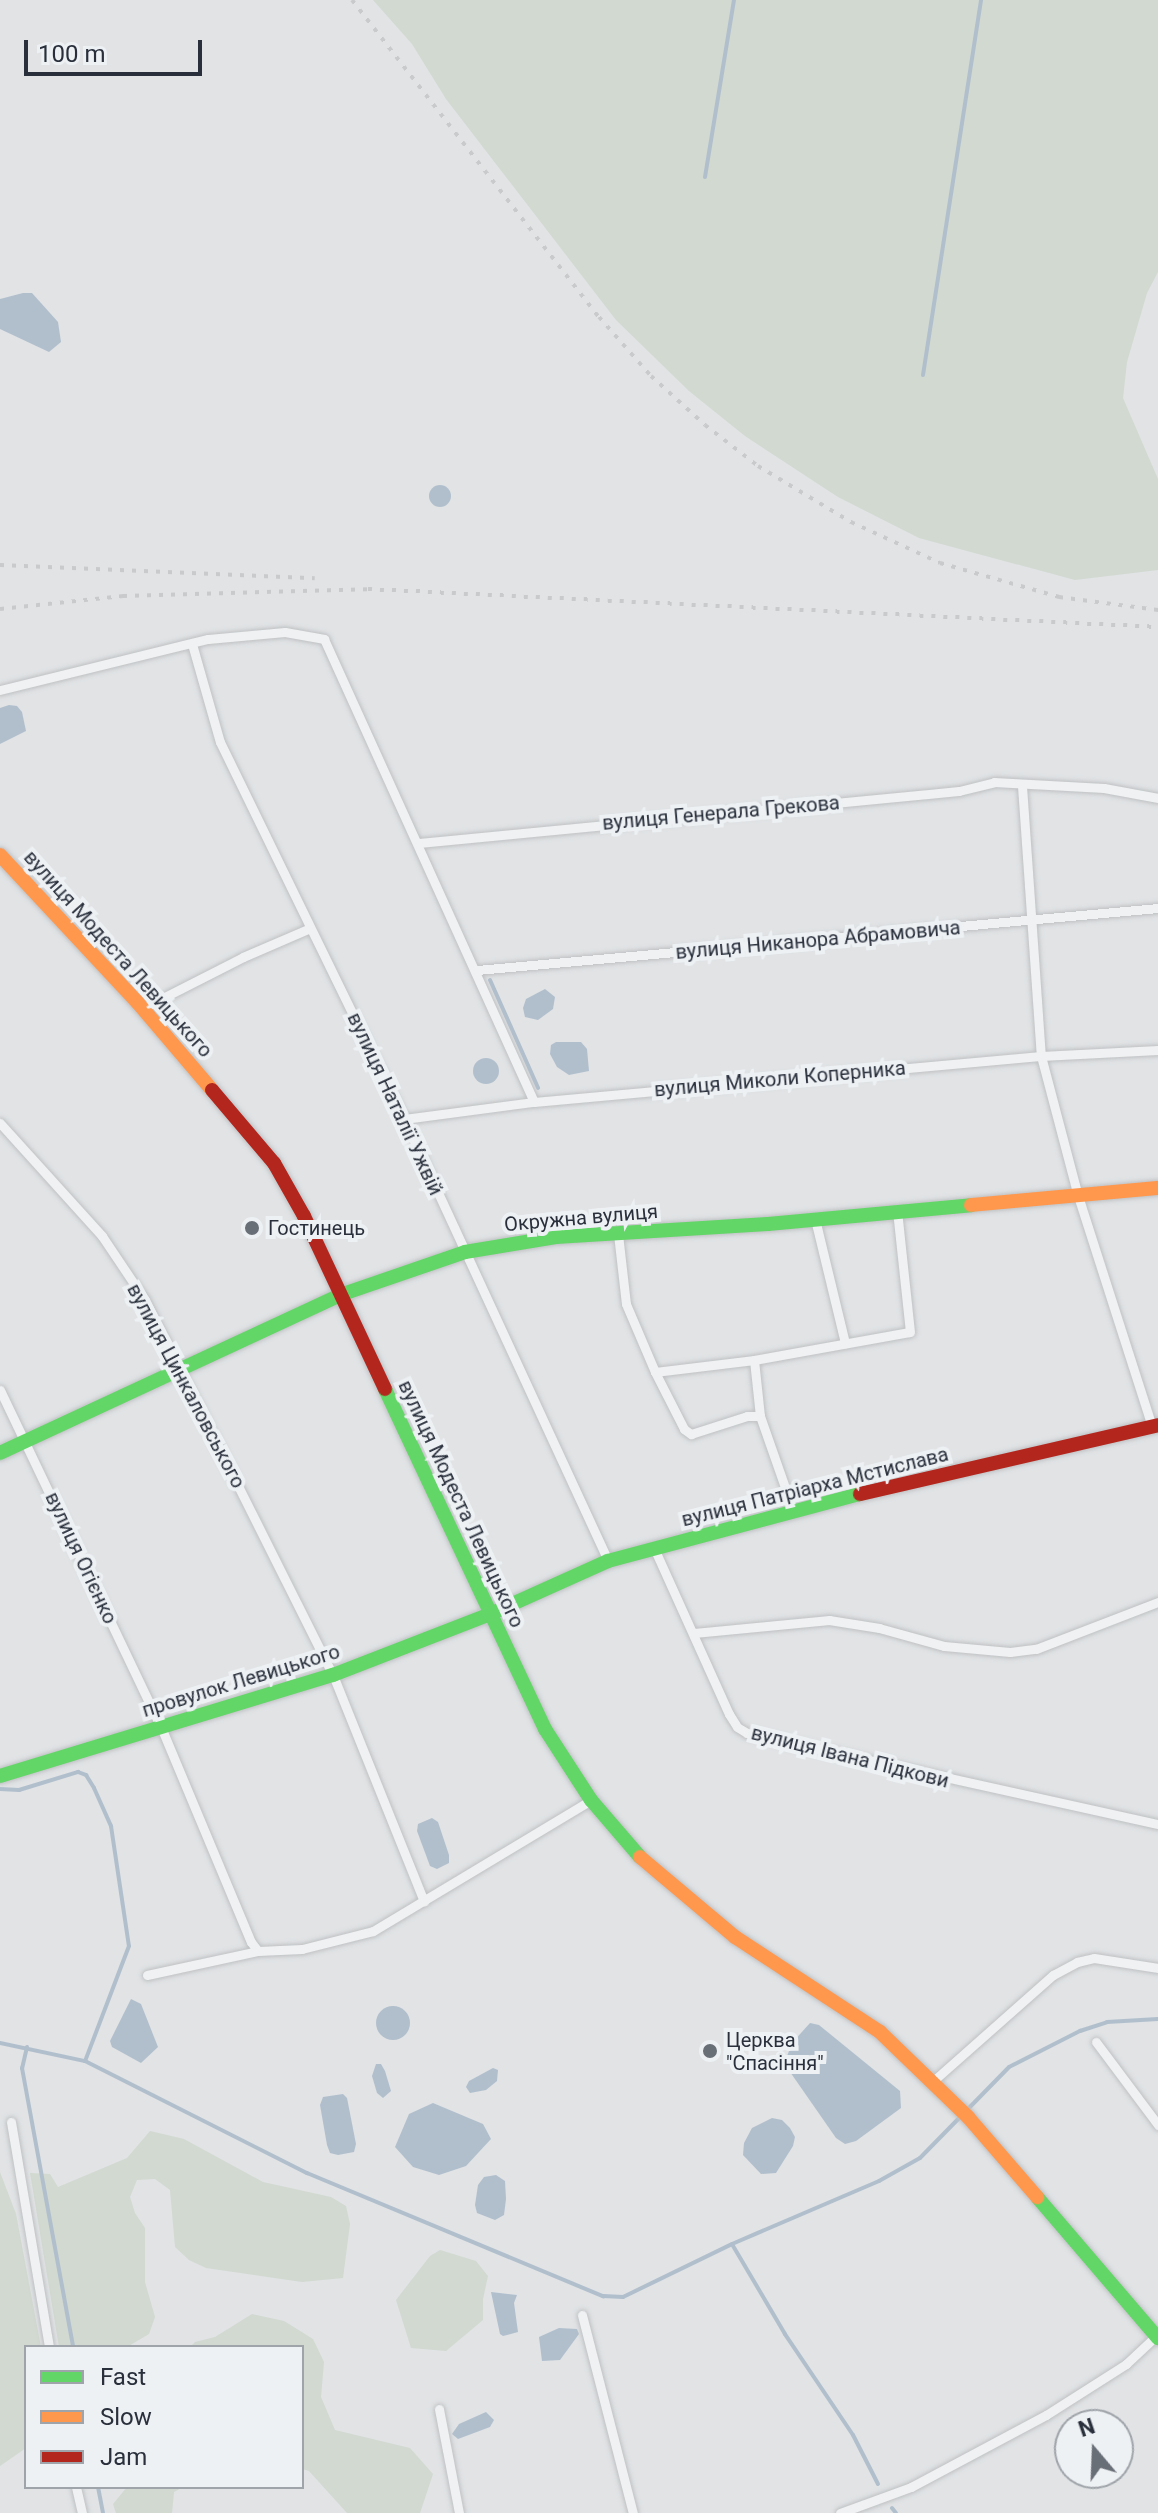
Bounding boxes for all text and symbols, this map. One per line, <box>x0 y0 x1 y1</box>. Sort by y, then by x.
scale bar <box>28 24 206 74</box>
text: 100 m <box>38 40 105 68</box>
street label: вулиця Генерала Грекова <box>601 791 841 835</box>
street label: вулиця Модеста Левицького <box>19 846 217 1062</box>
street label: вулиця Никанора Абрамовича <box>675 916 961 964</box>
street label: вулиця Наталії Ужвій <box>342 1009 448 1199</box>
street label: вулиця Миколи Коперника <box>653 1056 907 1102</box>
street label: Окружна вулиця <box>503 1199 659 1237</box>
place label: Гостинець <box>268 1216 365 1240</box>
marker: Гостинець <box>243 1219 261 1237</box>
street label: вулиця Цинкаловського <box>122 1280 250 1492</box>
street label: вулиця Модеста Левицького <box>393 1377 529 1631</box>
street label: вулиця Патріарха Мстислава <box>679 1442 951 1532</box>
street label: вулиця Огієнко <box>40 1488 122 1628</box>
street label: провулок Левицького <box>139 1639 343 1723</box>
street label: вулиця Івана Підкови <box>749 1721 951 1793</box>
place label: Церква "Спасіння" <box>726 2028 824 2075</box>
marker: Церква "Спасіння" <box>701 2042 719 2060</box>
legend <box>24 2345 304 2489</box>
text: Fast <box>100 2363 146 2391</box>
text: Slow <box>100 2403 152 2431</box>
north arrow <box>1054 2409 1134 2489</box>
text: N <box>1075 2413 1098 2442</box>
text: Jam <box>100 2443 147 2471</box>

